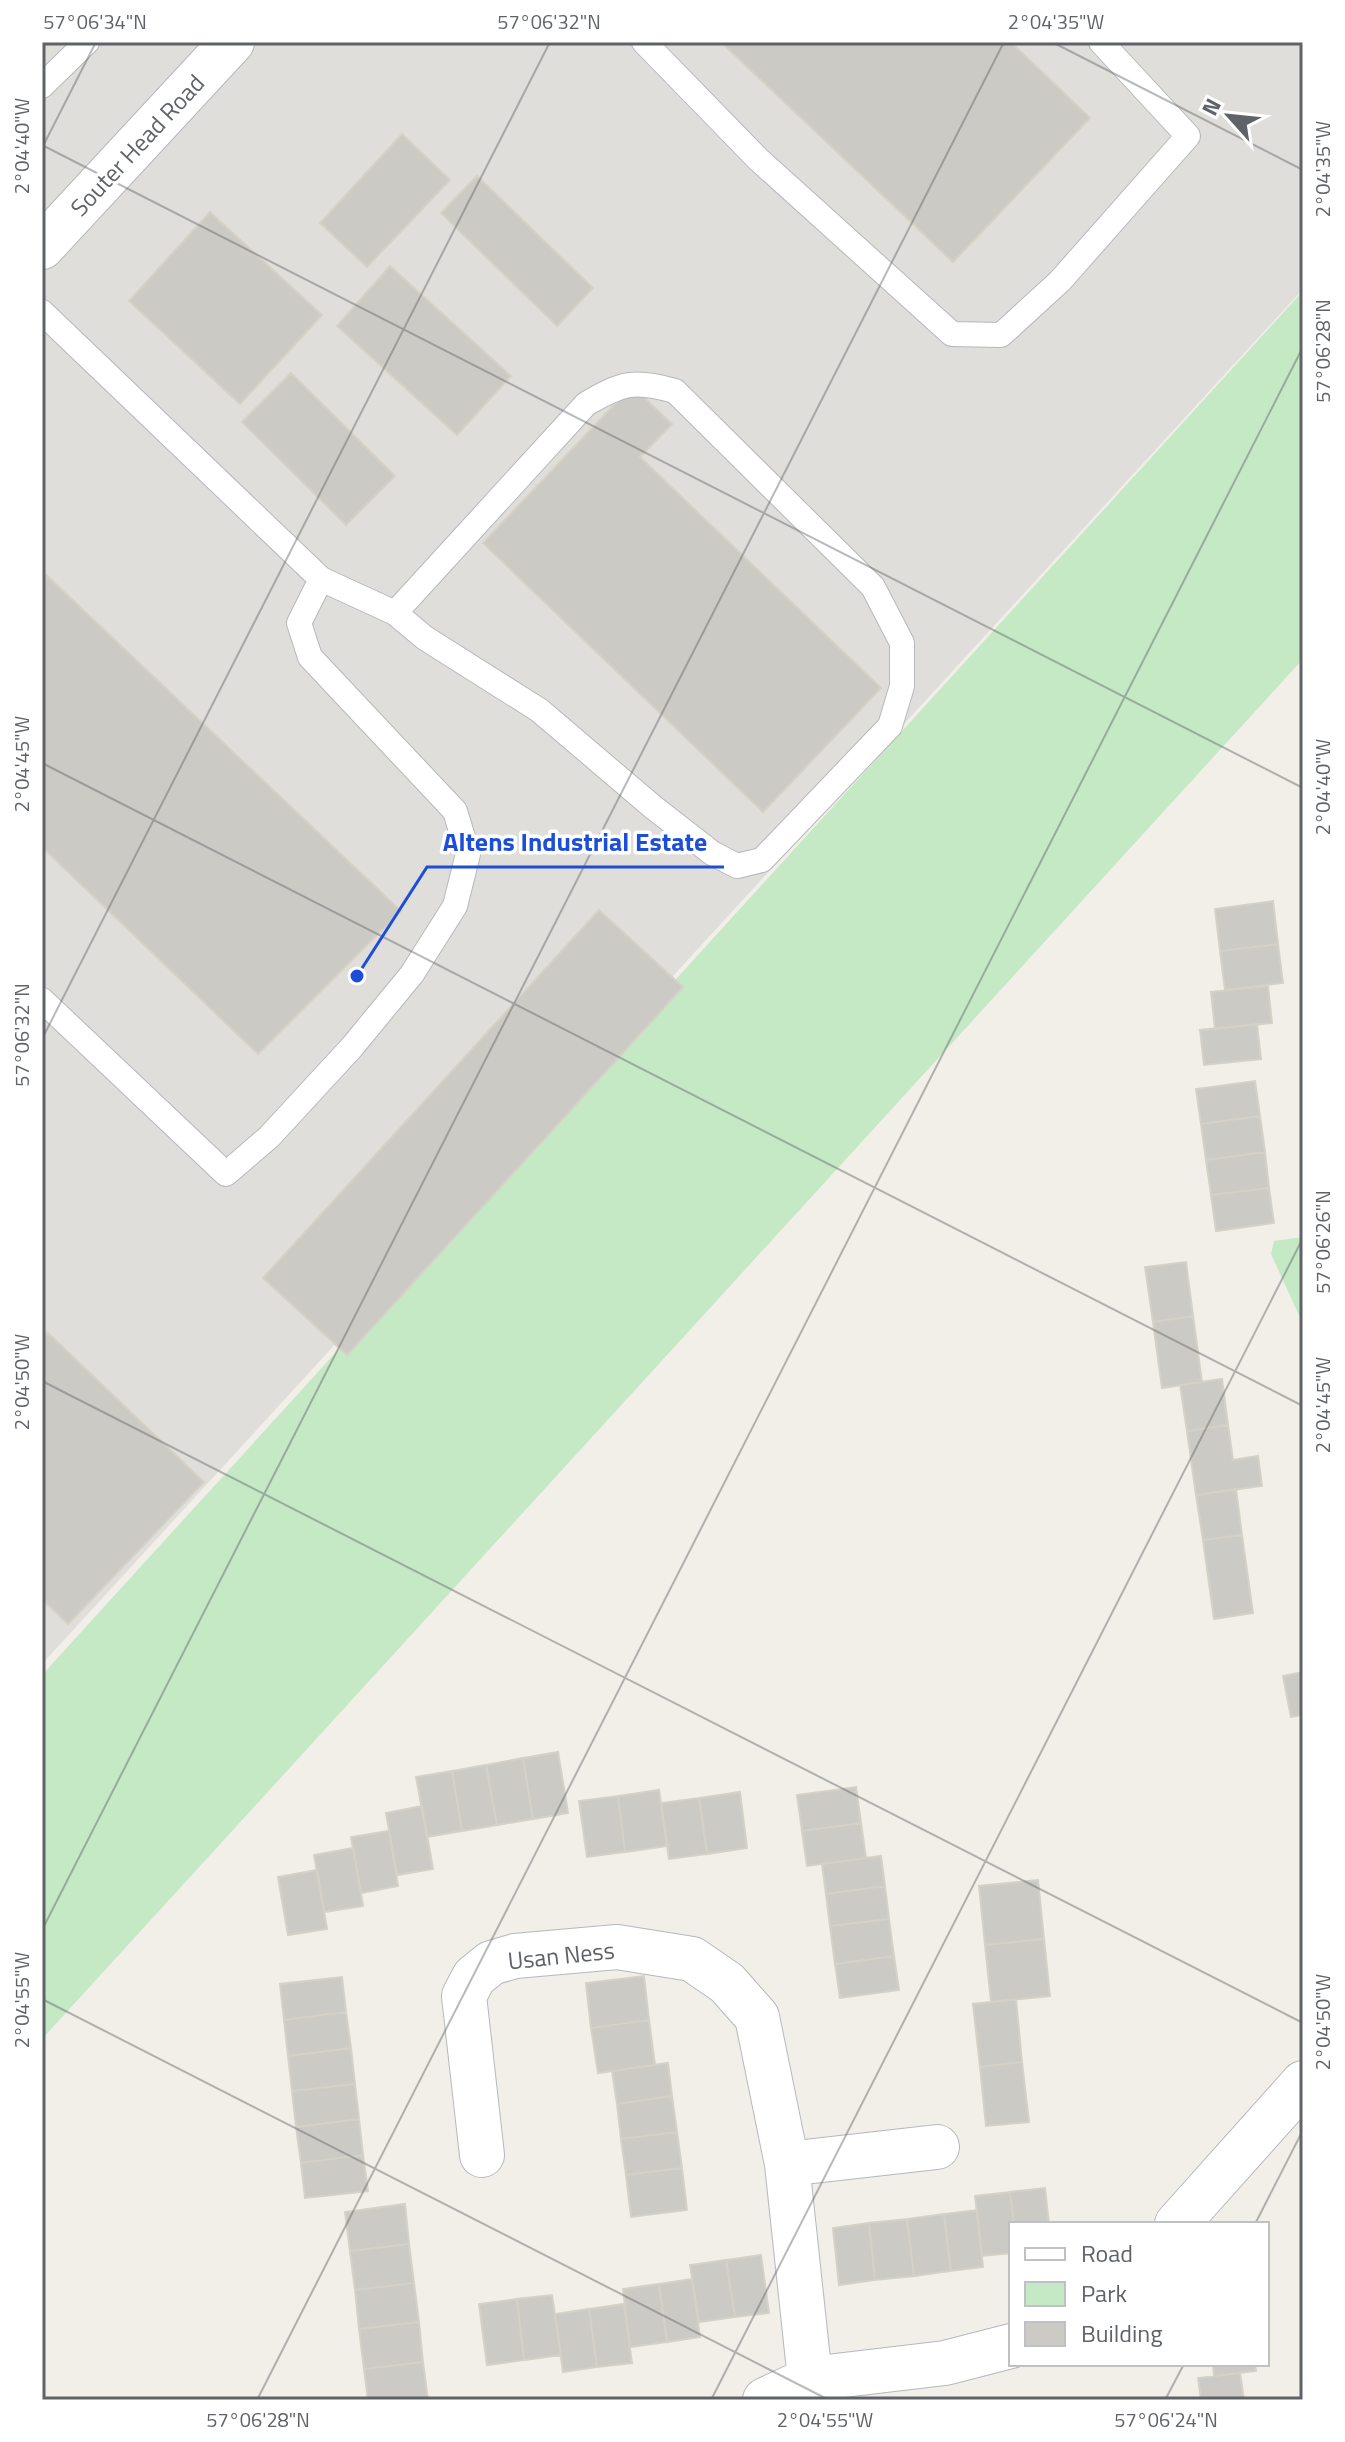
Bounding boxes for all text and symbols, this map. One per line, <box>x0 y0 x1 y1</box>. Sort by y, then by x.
text: 57°06'34"N <box>43 6 147 37</box>
text: 57°06'32"N <box>497 6 601 37</box>
text: 2°04'35"W <box>1008 6 1105 37</box>
street label: Souter Head Road <box>62 66 212 224</box>
north arrow <box>1189 76 1269 156</box>
text: N <box>1193 92 1230 121</box>
text: 2°04'40"W <box>6 97 37 194</box>
text: 2°04'35"W <box>1307 120 1338 217</box>
text: 57°06'28"N <box>1307 299 1338 403</box>
text: 2°04'45"W <box>6 715 37 812</box>
text: 2°04'40"W <box>1307 738 1338 835</box>
callout: Altens Industrial Estate <box>427 817 724 867</box>
text: Altens Industrial Estate <box>443 822 707 861</box>
text: 57°06'32"N <box>6 983 37 1087</box>
text: 57°06'26"N <box>1307 1190 1338 1294</box>
text: 2°04'50"W <box>6 1333 37 1430</box>
text: 2°04'45"W <box>1307 1356 1338 1453</box>
street label: Usan Ness <box>506 1931 616 1979</box>
text: 2°04'55"W <box>6 1951 37 2048</box>
text: 2°04'50"W <box>1307 1973 1338 2070</box>
legend <box>1009 2222 1269 2366</box>
text: Road <box>1081 2235 1133 2271</box>
text: Park <box>1081 2275 1127 2311</box>
text: Building <box>1081 2315 1163 2351</box>
text: 57°06'28"N <box>206 2404 310 2435</box>
text: 2°04'55"W <box>777 2404 874 2435</box>
text: 57°06'24"N <box>1114 2404 1218 2435</box>

